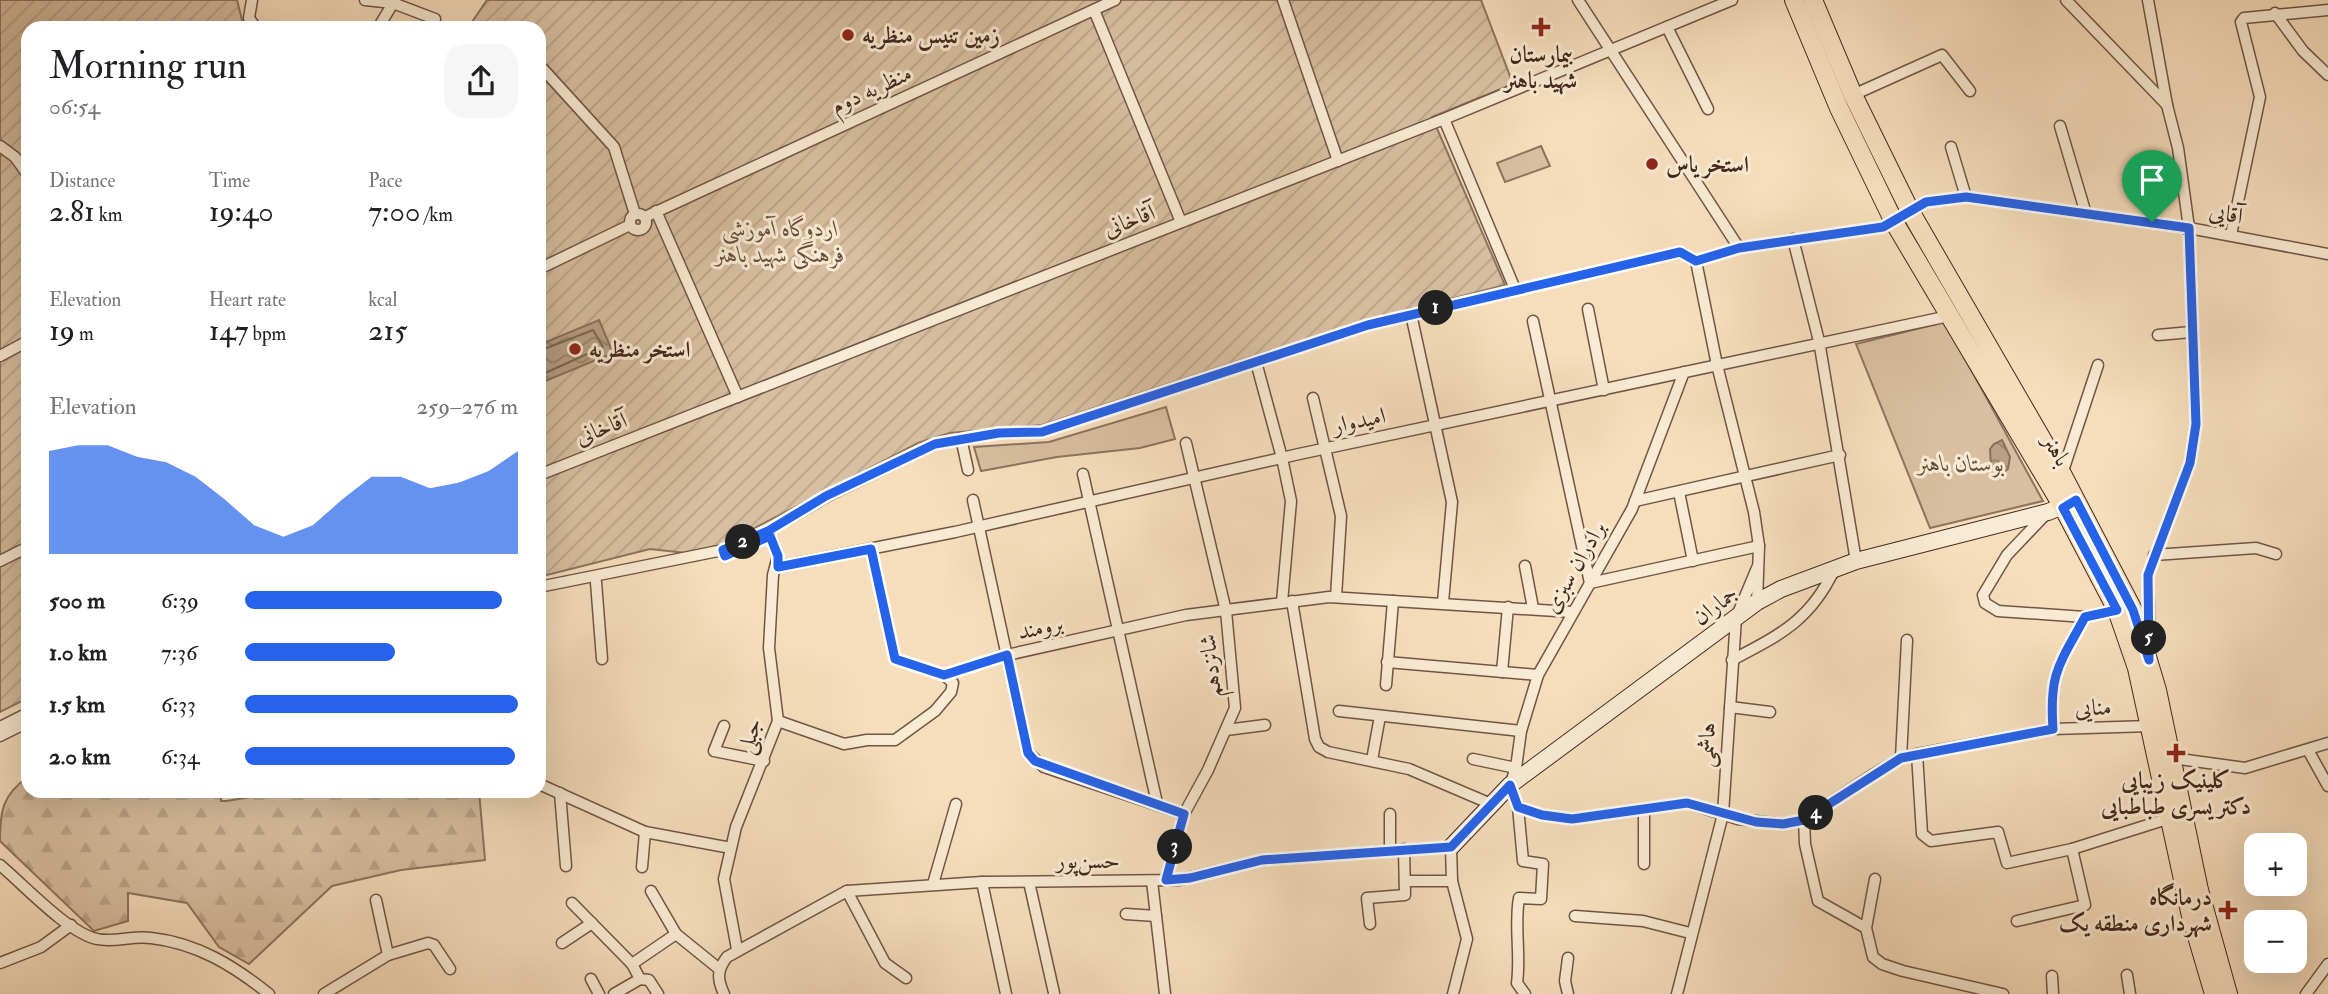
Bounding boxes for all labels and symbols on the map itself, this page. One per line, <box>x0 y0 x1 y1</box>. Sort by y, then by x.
marker: بیمارستان شهید باهنر <box>1531 17 1551 37</box>
place label: زمین تنیس منظریه <box>862 21 1000 51</box>
marker: زمین تنیس منظریه <box>840 27 856 43</box>
place label: بیمارستان شهید باهنر <box>1502 40 1577 95</box>
street label: منظریه دوم <box>826 58 918 125</box>
place label: استخر یاس <box>1666 150 1749 179</box>
pin <box>2122 150 2182 222</box>
marker: استخر یاس <box>1644 156 1660 172</box>
street label: آقاخانی <box>1099 196 1162 244</box>
street label: آقایی <box>2207 196 2248 231</box>
park label: اردوگاه آموزشی فرهنگی شهید باهنر <box>713 214 845 270</box>
pin: 1 <box>1418 290 1454 326</box>
place label: استخر منظریه <box>589 335 690 364</box>
marker: استخر منظریه <box>567 341 583 357</box>
street label: امیدوار <box>1328 401 1388 441</box>
street label: آقاخانی <box>571 404 634 452</box>
street label: باهنر <box>2035 427 2077 472</box>
park label: بوستان باهنر <box>1916 449 2005 478</box>
street label: برادران سبزی <box>1536 516 1612 619</box>
pin: 2 <box>726 524 760 560</box>
street label: جماران <box>1687 579 1744 632</box>
street label: برومند <box>1015 609 1065 646</box>
pin: 5 <box>2132 620 2166 656</box>
street label: شانزدهم <box>1193 632 1235 699</box>
street label: منایی <box>2074 692 2112 723</box>
street label: جبلی <box>730 715 771 758</box>
street label: هاشمی <box>1691 722 1723 768</box>
marker: کلینیک زیبایی دکتر یسری طباطبایی <box>2166 743 2186 763</box>
place label: کلینیک زیبایی دکتر یسری طباطبایی <box>2100 766 2251 822</box>
pin: 4 <box>1798 796 1834 830</box>
pin: 3 <box>1158 830 1192 864</box>
street label: حسن‌پور <box>1054 846 1120 877</box>
place label: درمانگاه شهرداری منطقه یک <box>2059 882 2212 938</box>
marker: درمانگاه شهرداری منطقه یک <box>2218 900 2238 920</box>

